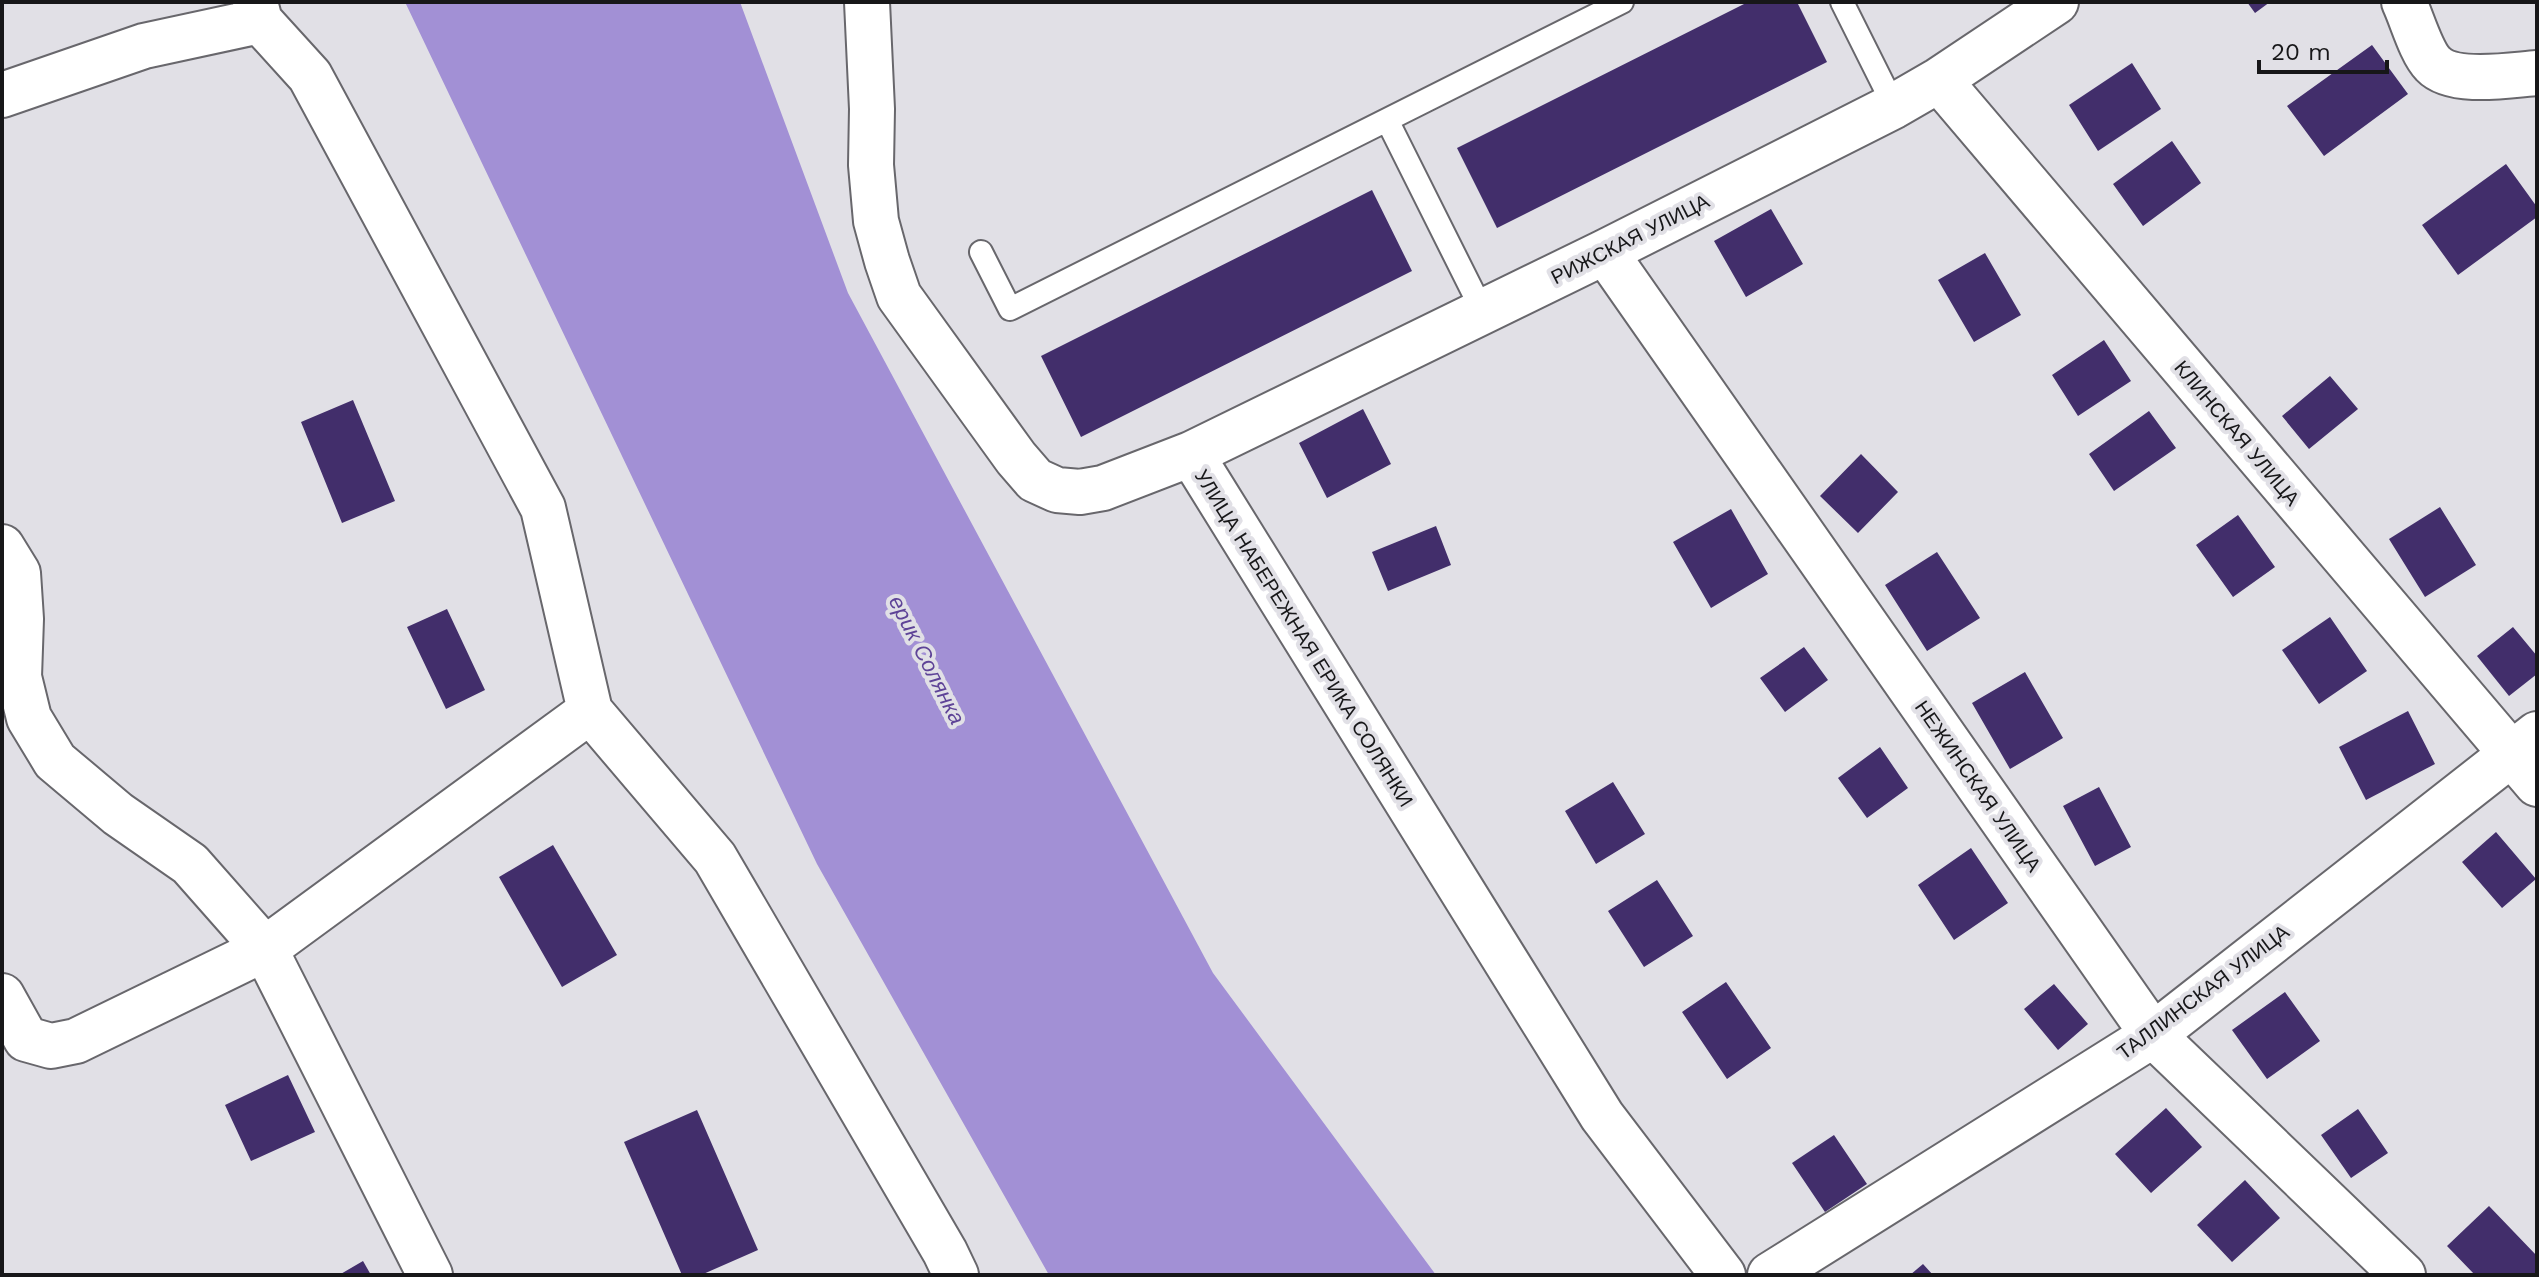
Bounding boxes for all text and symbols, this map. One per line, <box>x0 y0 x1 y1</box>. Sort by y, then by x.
scale bar <box>2259 24 2387 74</box>
text: 20 m <box>2271 38 2331 66</box>
street label: РИЖСКАЯ УЛИЦА <box>1547 188 1714 289</box>
street label: КЛИНСКАЯ УЛИЦА <box>2169 356 2305 511</box>
street label: УЛИЦА НАБЕРЕЖНАЯ ЕРИКА СОЛЯНКИ <box>1190 465 1418 811</box>
water label: ерик Солянка <box>884 592 970 728</box>
street label: НЕЖИНСКАЯ УЛИЦА <box>1910 696 2047 877</box>
street label: ТАЛЛИНСКАЯ УЛИЦА <box>2112 919 2294 1064</box>

